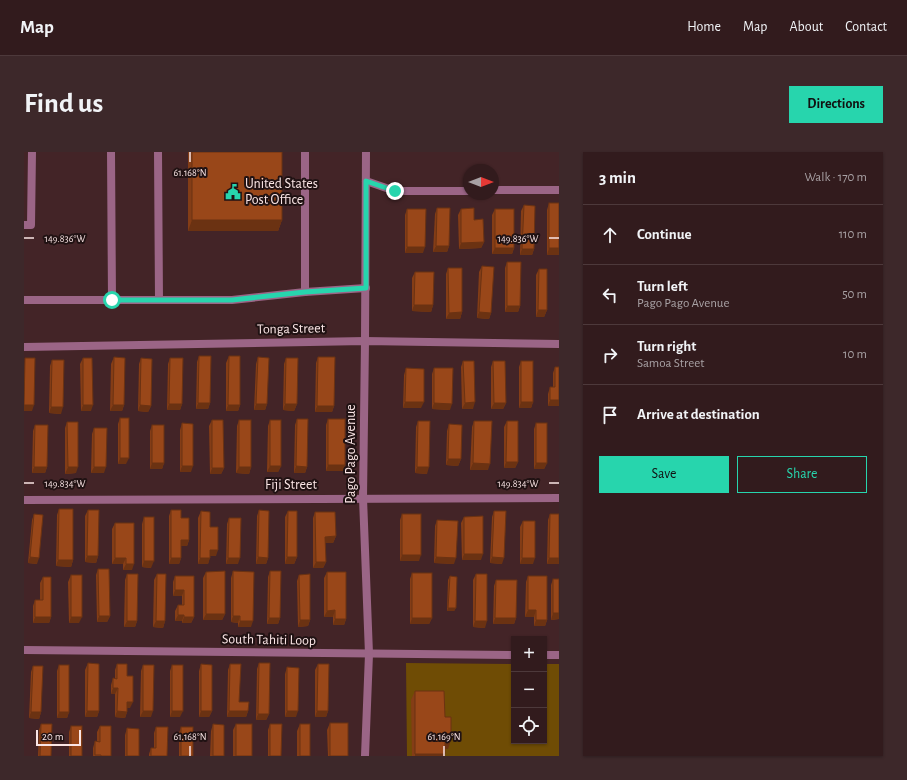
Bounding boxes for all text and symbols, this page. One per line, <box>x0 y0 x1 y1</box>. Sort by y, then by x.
text: Map <box>20 18 54 37</box>
text: Home <box>687 20 721 34</box>
text: Map <box>743 20 767 34</box>
text: About <box>789 20 823 34</box>
text: Contact <box>845 20 887 34</box>
button: Directions <box>789 86 883 123</box>
text: Find us <box>24 90 103 118</box>
north arrow <box>463 164 499 200</box>
text: 61.168°N <box>173 168 207 178</box>
text: 3 min <box>599 169 636 186</box>
text: Walk · 170 m <box>804 171 867 184</box>
place label: United States Post Office <box>245 177 318 207</box>
route end <box>386 182 404 200</box>
public building icon: United States Post Office <box>224 183 242 201</box>
icon: ahead <box>599 224 621 246</box>
text: Continue <box>637 227 692 242</box>
text: 110 m <box>839 228 867 241</box>
text: 149.836°W <box>45 234 85 244</box>
text: 149.836°W <box>498 234 538 244</box>
text: Turn left <box>637 279 688 294</box>
icon: left <box>599 284 621 306</box>
text: 50 m <box>842 288 867 301</box>
route start <box>103 291 121 309</box>
text: Pago Pago Avenue <box>637 297 729 310</box>
street label: Tonga Street <box>257 321 326 337</box>
text: Turn right <box>637 339 696 354</box>
icon: right <box>599 344 621 366</box>
text: 10 m <box>843 348 867 361</box>
text: Samoa Street <box>637 357 704 370</box>
street label: Pago Pago Avenue <box>344 404 358 504</box>
icon: arrive <box>599 404 621 426</box>
text: Arrive at destination <box>637 407 760 422</box>
button: Save <box>599 456 729 493</box>
button: Share <box>737 456 867 493</box>
street label: Fiji Street <box>265 478 317 492</box>
text: 149.834°W <box>45 479 86 489</box>
text: 149.834°W <box>498 479 539 489</box>
street label: South Tahiti Loop <box>222 632 316 648</box>
map controls <box>511 636 547 744</box>
button: + <box>511 636 547 672</box>
button: − <box>511 672 547 708</box>
button: locate <box>511 708 547 744</box>
scale bar <box>36 728 81 747</box>
text: 20 m <box>42 731 63 742</box>
text: 61.168°N <box>173 732 207 742</box>
text: 61.169°N <box>427 732 461 742</box>

